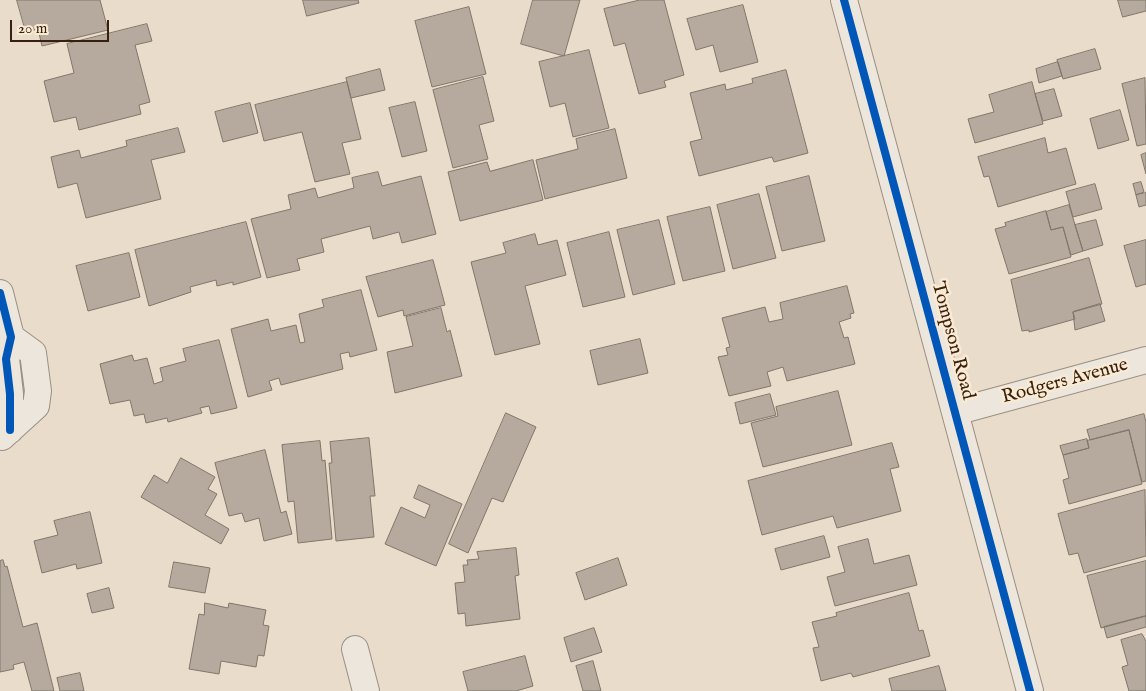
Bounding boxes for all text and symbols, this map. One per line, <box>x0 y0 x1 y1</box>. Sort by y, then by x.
scale bar <box>12 10 111 42</box>
text: 20 m <box>18 19 47 38</box>
street label: Tompson Road <box>925 279 979 403</box>
street label: Rodgers Avenue <box>999 354 1131 410</box>

